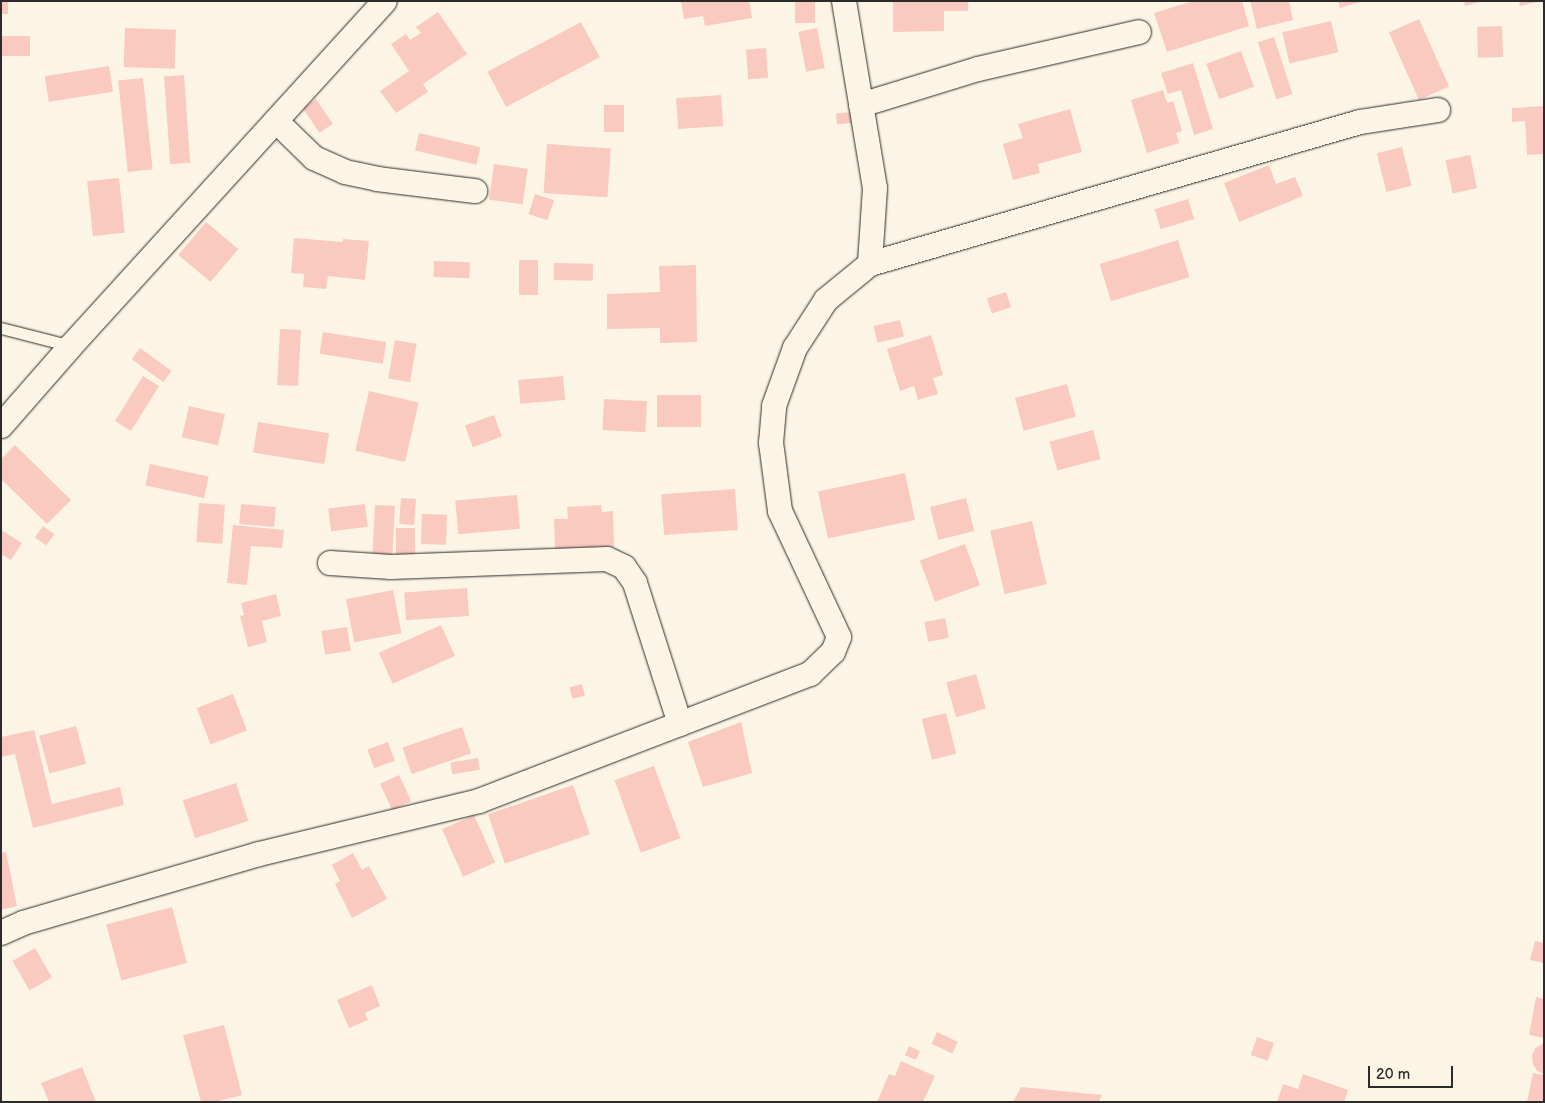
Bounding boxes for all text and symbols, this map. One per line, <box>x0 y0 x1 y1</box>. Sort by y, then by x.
scale bar <box>1370 1056 1455 1088</box>
text: 20 m <box>1376 1065 1410 1084</box>

